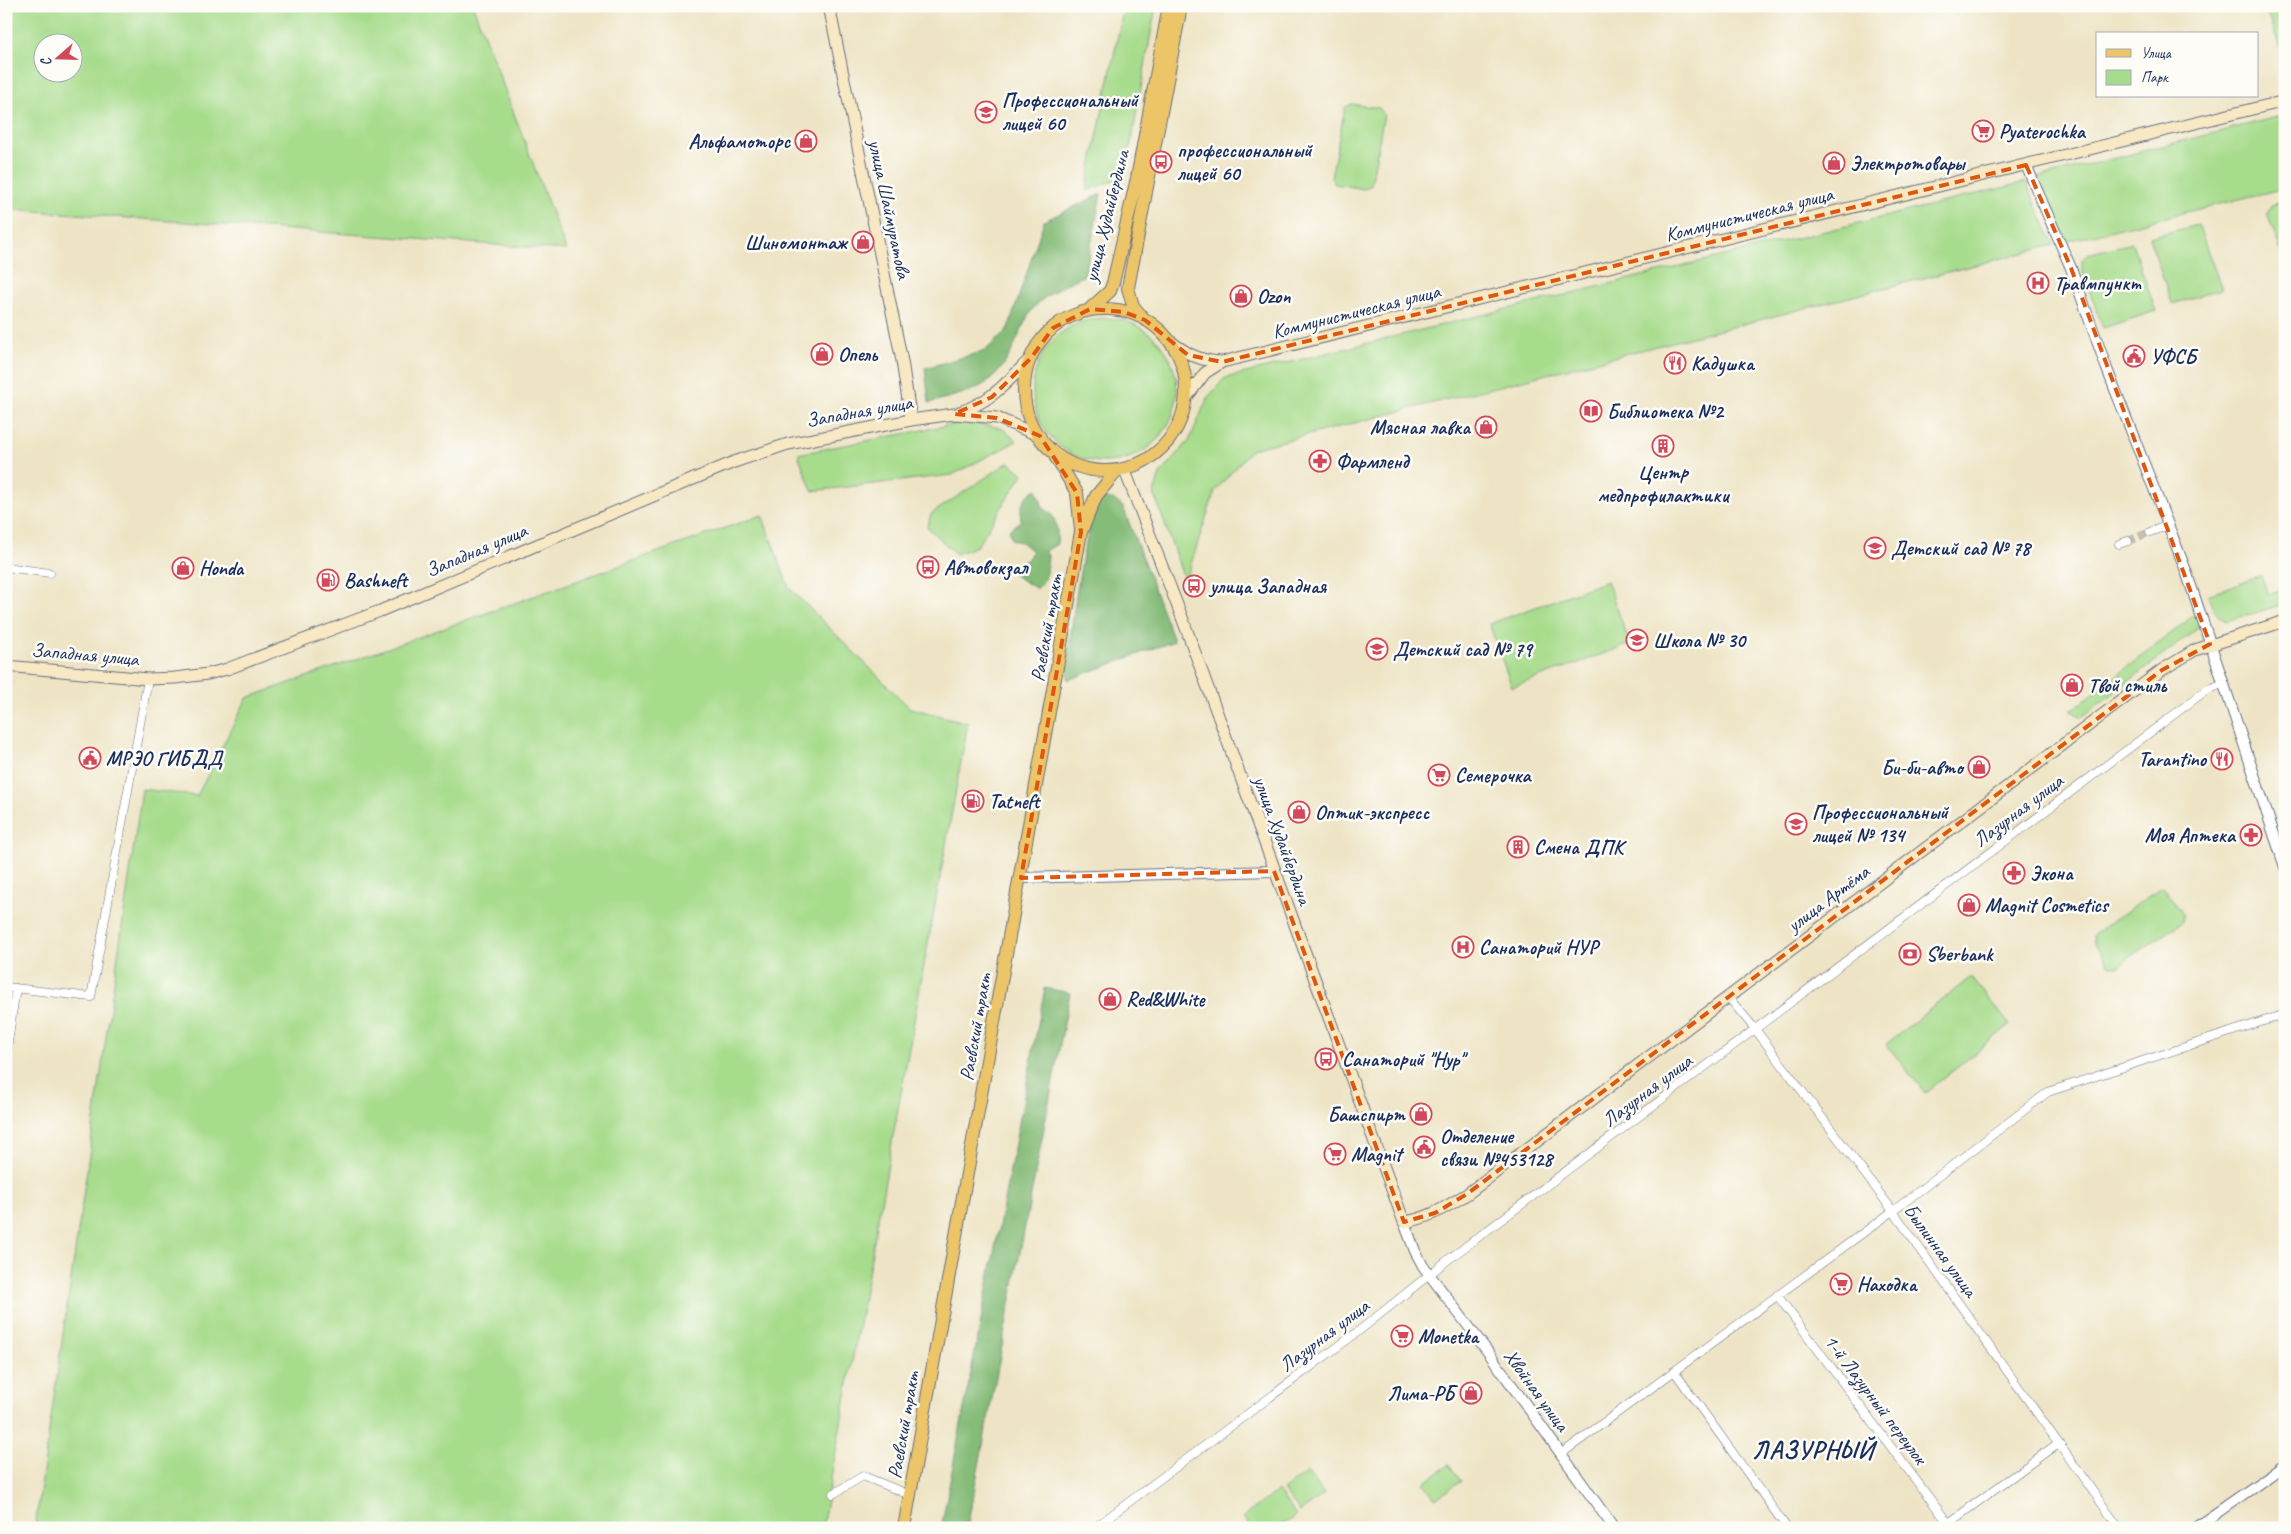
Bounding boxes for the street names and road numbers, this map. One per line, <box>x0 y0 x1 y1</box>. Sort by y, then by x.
street label: улица Шаймуратова <box>862 136 917 282</box>
street label: улица Худайбердина <box>1078 146 1135 286</box>
street label: Коммунистическая улица <box>1663 181 1837 247</box>
street label: Коммунистическая улица <box>1270 278 1444 344</box>
street label: Западная улица <box>804 390 916 433</box>
street label: Западная улица <box>422 517 532 583</box>
street label: Раевский тракт <box>1025 571 1069 684</box>
street label: Западная улица <box>30 637 141 672</box>
street label: Лазурная улица <box>1968 768 2070 853</box>
street label: улица Худайбердина <box>1247 771 1318 910</box>
street label: улица Артёма <box>1781 859 1875 938</box>
street label: Раевский тракт <box>954 970 998 1083</box>
street label: Лазурная улица <box>1597 1048 1699 1133</box>
street label: Былинная улица <box>1898 1199 1984 1303</box>
street label: Лазурная улица <box>1274 1293 1376 1378</box>
street label: 1-й Лазурный переулок <box>1818 1329 1934 1471</box>
street label: Хвойная улица <box>1498 1344 1576 1438</box>
street label: Раевский тракт <box>882 1368 926 1481</box>

